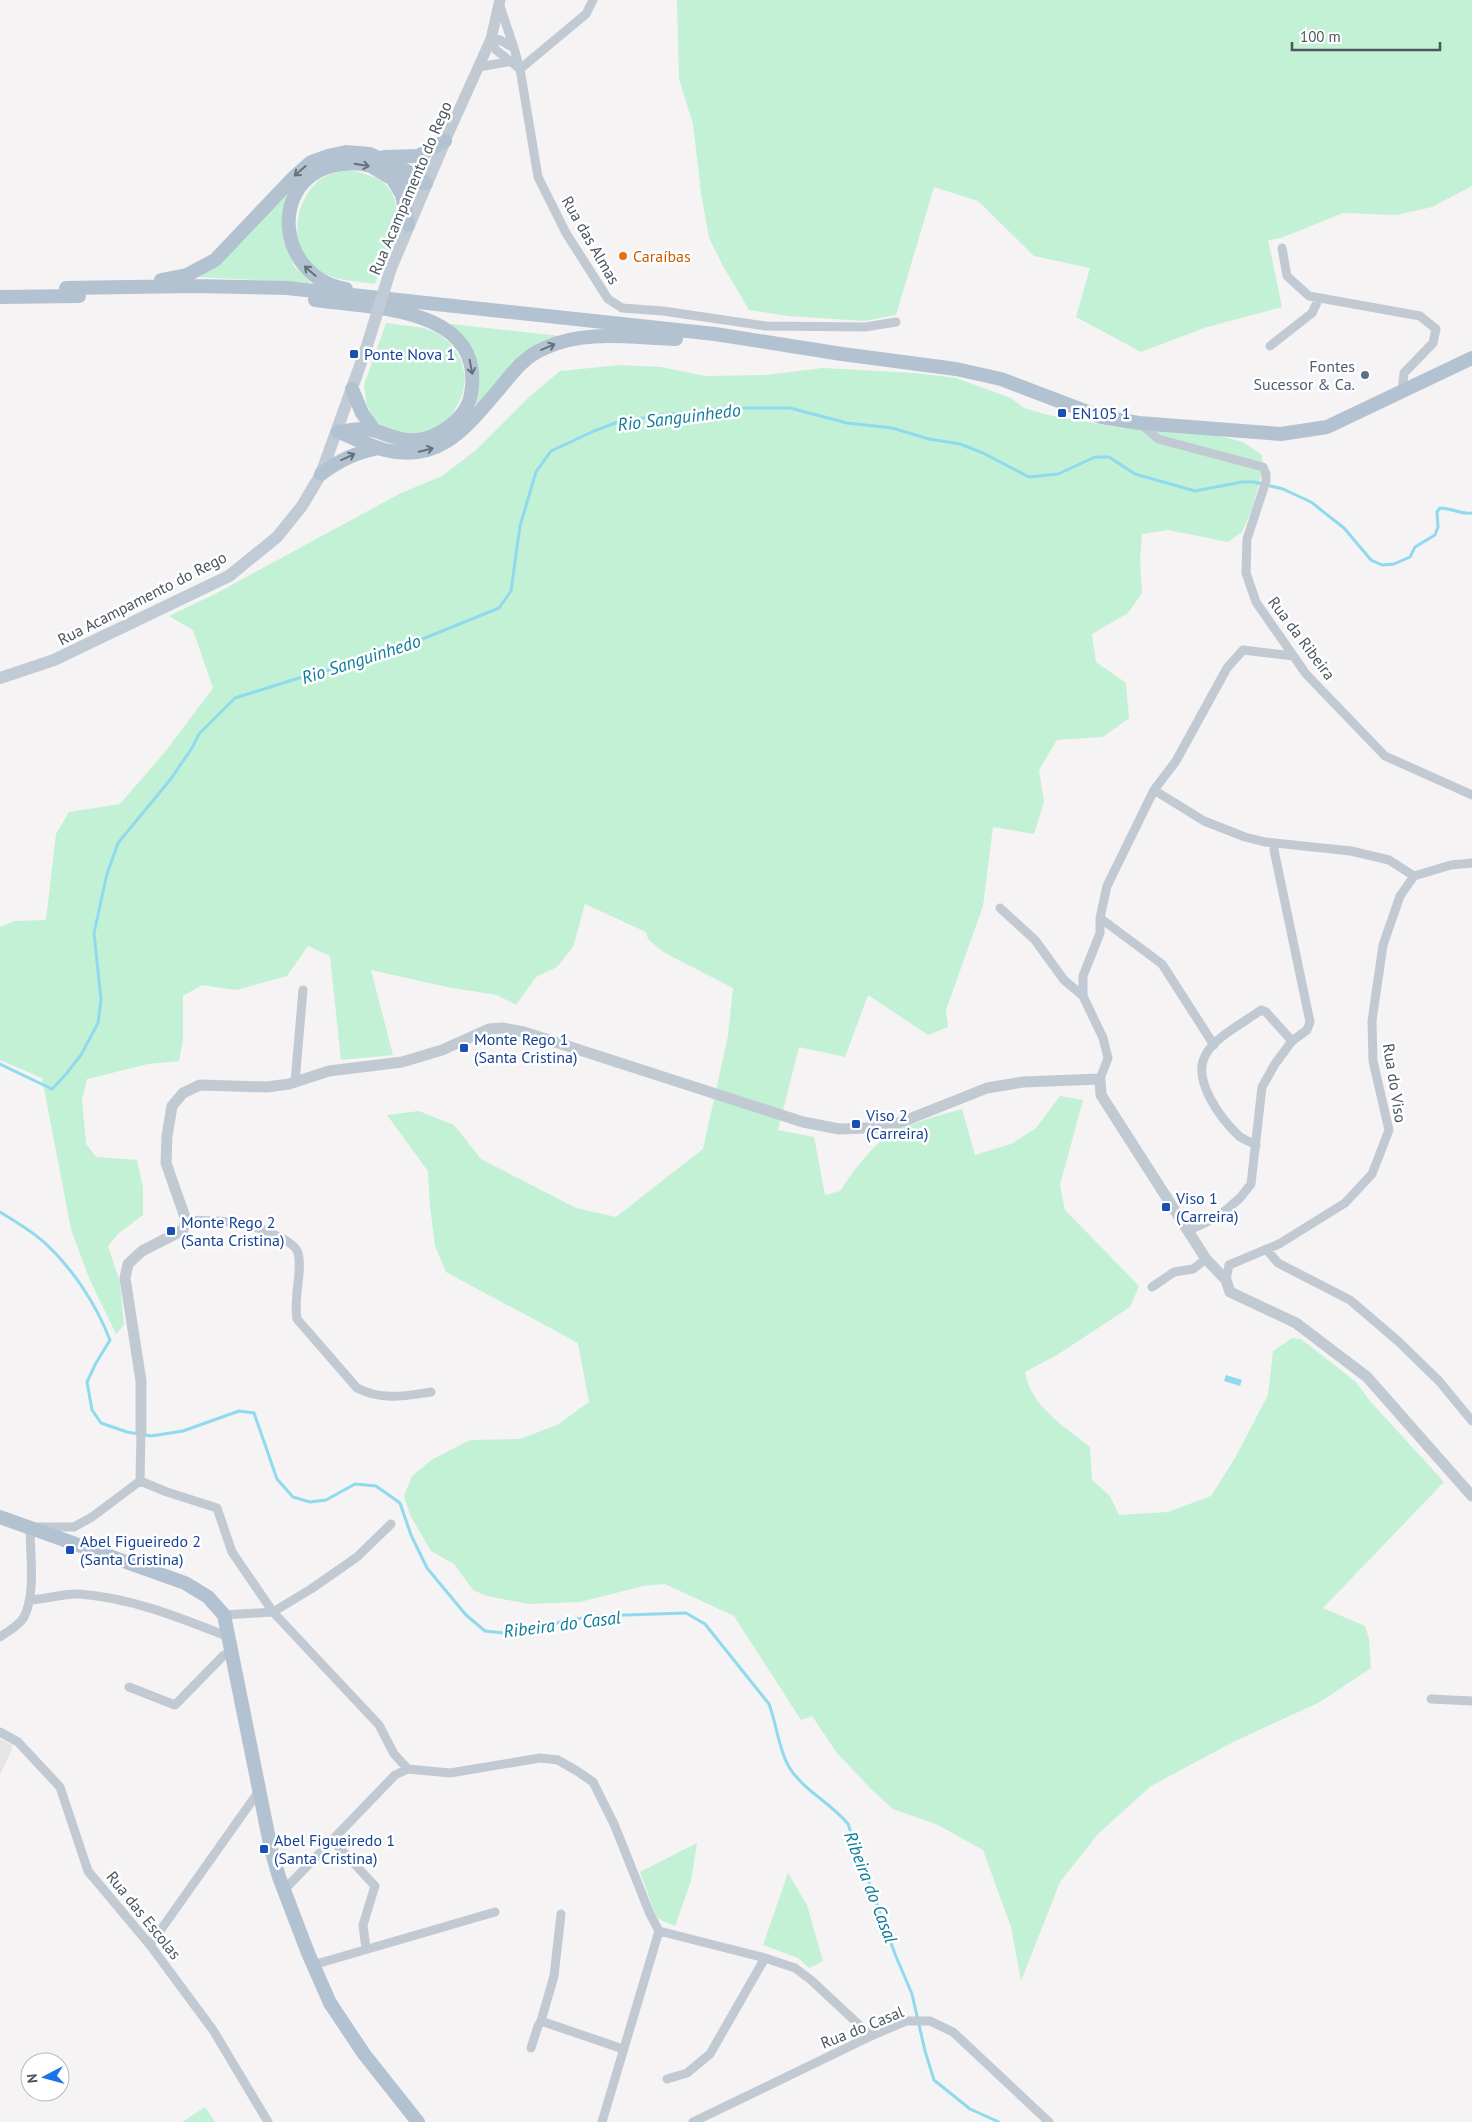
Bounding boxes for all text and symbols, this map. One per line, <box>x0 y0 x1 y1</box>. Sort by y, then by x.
scale bar <box>1292 20 1440 52</box>
text: 100 m <box>1300 27 1341 46</box>
street label: Rua Acampamento do Rego <box>364 98 456 278</box>
one-way arrow <box>354 160 370 170</box>
one-way arrow <box>294 166 307 177</box>
street label: Rua das Almas <box>558 192 625 288</box>
place label: Caraíbas <box>633 246 691 266</box>
marker: Caraíbas <box>617 250 629 262</box>
one-way arrow <box>304 265 317 277</box>
one-way arrow <box>540 341 555 351</box>
place label: Ponte Nova 1 <box>364 344 455 364</box>
marker: Ponte Nova 1 <box>348 348 360 360</box>
place label: Fontes Sucessor & Ca. <box>1254 356 1355 394</box>
one-way arrow <box>467 359 476 375</box>
marker: Fontes Sucessor & Ca. <box>1359 369 1371 381</box>
water label: Rio Sanguinhedo <box>616 398 742 436</box>
place label: EN105 1 <box>1072 403 1131 423</box>
marker: EN105 1 <box>1056 407 1068 419</box>
one-way arrow <box>418 444 434 454</box>
one-way arrow <box>340 451 355 461</box>
street label: Rua Acampamento do Rego <box>54 547 230 649</box>
street label: Rua da Ribeira <box>1264 592 1340 684</box>
water label: Rio Sanguinhedo <box>299 629 424 689</box>
place label: Monte Rego 1 (Santa Cristina) <box>474 1029 578 1067</box>
marker: Monte Rego 1 (Santa Cristina) <box>458 1042 470 1054</box>
street label: Rua do Viso <box>1379 1042 1411 1124</box>
place label: Viso 2 (Carreira) <box>865 1105 928 1143</box>
marker: Viso 2 (Carreira) <box>850 1118 862 1130</box>
place label: Viso 1 (Carreira) <box>1175 1188 1238 1226</box>
marker: Viso 1 (Carreira) <box>1160 1201 1172 1213</box>
place label: Monte Rego 2 (Santa Cristina) <box>181 1212 285 1250</box>
marker: Monte Rego 2 (Santa Cristina) <box>165 1225 177 1237</box>
place label: Abel Figueiredo 2 (Santa Cristina) <box>80 1531 201 1569</box>
marker: Abel Figueiredo 2 (Santa Cristina) <box>64 1544 76 1556</box>
water label: Ribeira do Casal <box>502 1605 622 1643</box>
water label: Ribeira do Casal <box>839 1828 903 1946</box>
place label: Abel Figueiredo 1 (Santa Cristina) <box>274 1830 395 1868</box>
marker: Abel Figueiredo 1 (Santa Cristina) <box>258 1843 270 1855</box>
street label: Rua das Escolas <box>102 1867 186 1963</box>
street label: Rua do Casal <box>818 2001 907 2053</box>
north arrow <box>20 2052 70 2102</box>
text: N <box>23 2073 42 2084</box>

